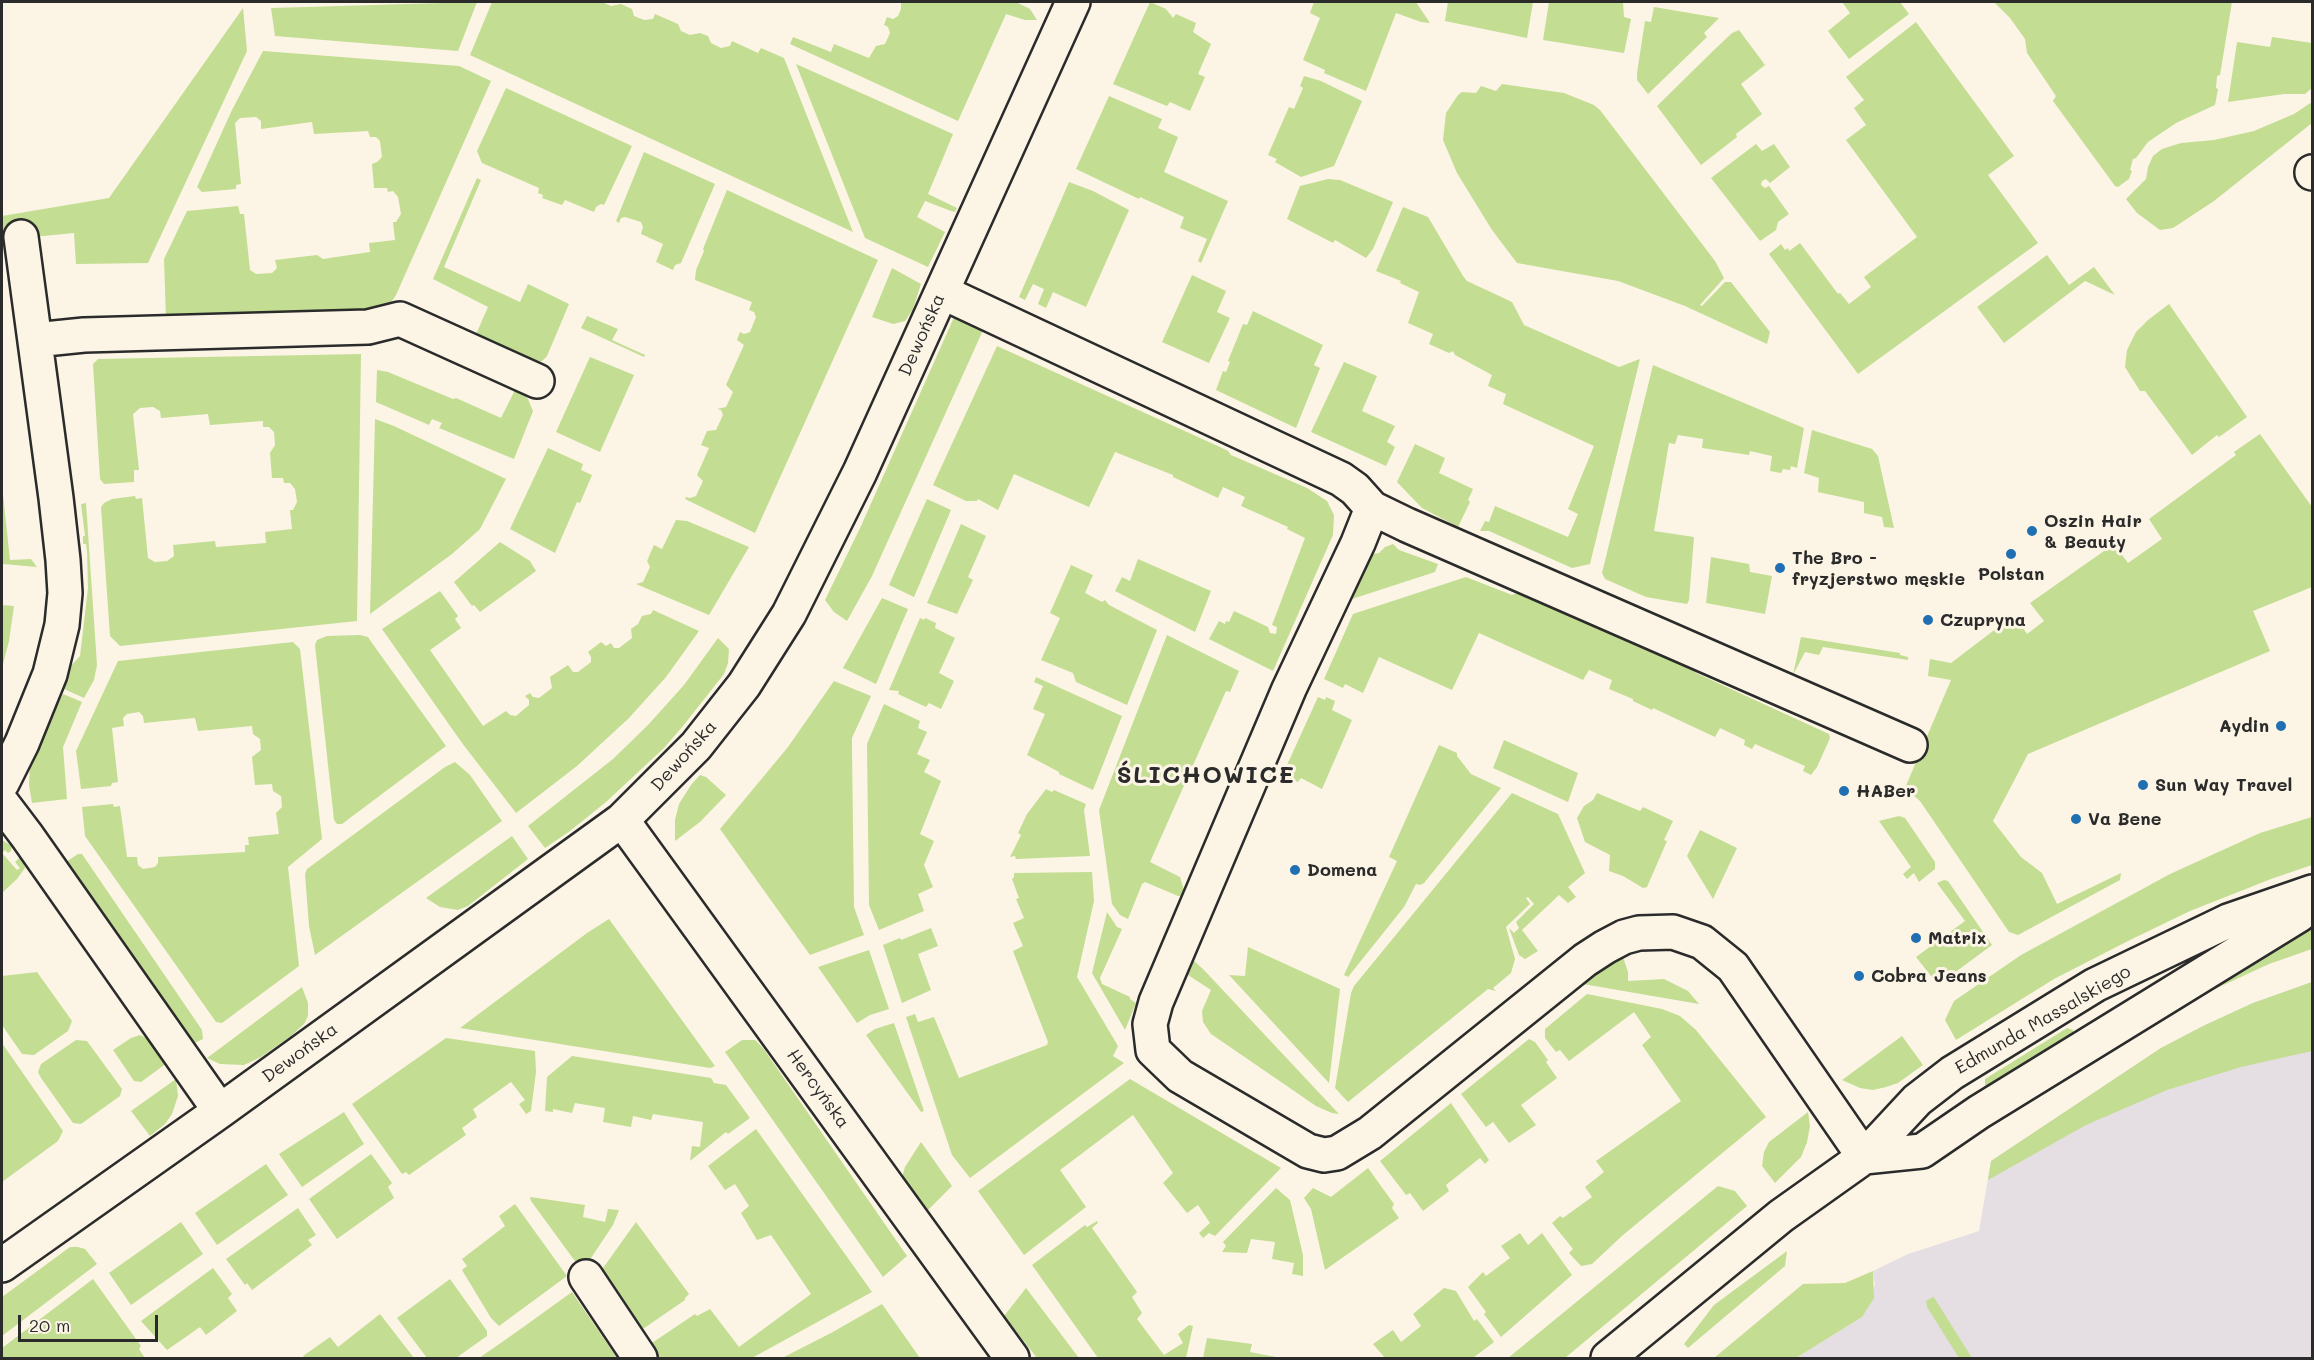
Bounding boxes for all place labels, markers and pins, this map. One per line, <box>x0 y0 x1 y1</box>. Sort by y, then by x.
place label: Oszin Hair & Beauty <box>2044 510 2142 552</box>
marker: Oszin Hair & Beauty <box>2025 524 2039 538</box>
place label: The Bro - fryzjerstwo męskie <box>1792 547 1965 590</box>
marker: Polstan <box>2004 547 2018 561</box>
marker: The Bro - fryzjerstwo męskie <box>1773 561 1787 575</box>
place label: Polstan <box>1978 563 2044 585</box>
place label: Czupryna <box>1940 609 2026 631</box>
marker: Czupryna <box>1921 613 1935 627</box>
place label: Aydin <box>2219 715 2269 737</box>
marker: Aydin <box>2274 719 2288 733</box>
place label: Sun Way Travel <box>2155 774 2292 796</box>
marker: Sun Way Travel <box>2136 778 2150 792</box>
place label: HABer <box>1856 780 1915 802</box>
marker: HABer <box>1837 784 1851 798</box>
place label: Va Bene <box>2088 808 2161 830</box>
marker: Va Bene <box>2069 812 2083 826</box>
place label: Domena <box>1307 859 1377 881</box>
marker: Domena <box>1288 863 1302 877</box>
place label: Matrix <box>1928 927 1987 949</box>
marker: Matrix <box>1909 931 1923 945</box>
place label: Cobra Jeans <box>1871 965 1987 987</box>
marker: Cobra Jeans <box>1852 969 1866 983</box>

